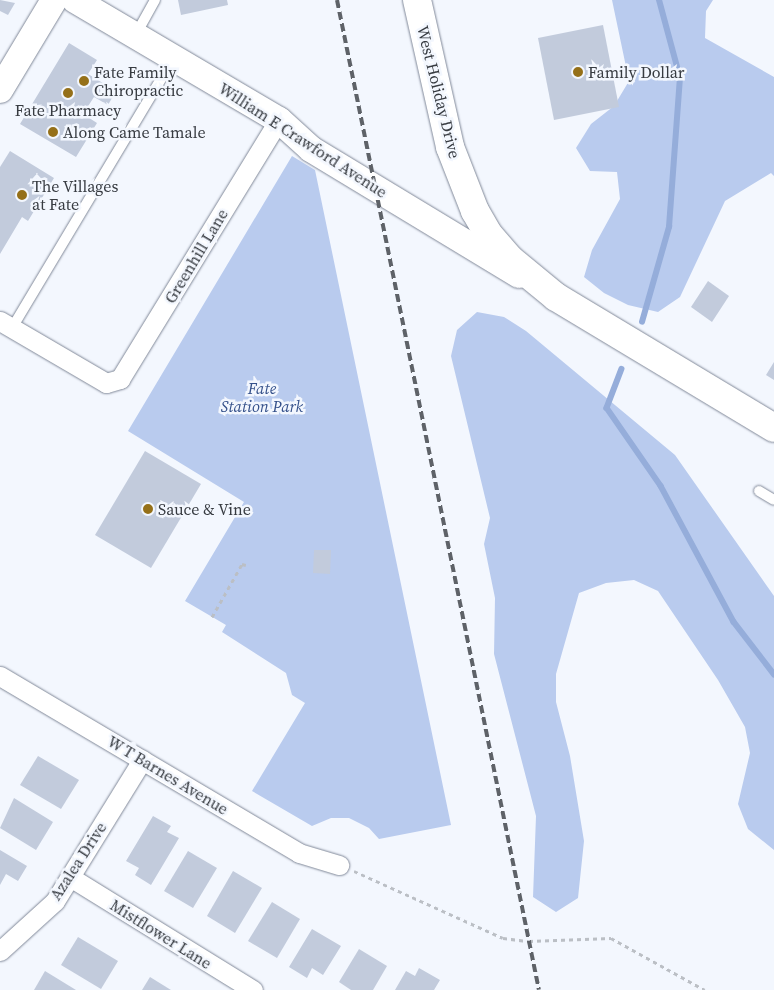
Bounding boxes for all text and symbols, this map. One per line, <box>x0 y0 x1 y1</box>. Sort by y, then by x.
street label: West Holiday Drive <box>413 24 465 160</box>
place label: Fate Family Chiropractic <box>94 62 183 100</box>
place label: Family Dollar <box>588 62 685 82</box>
marker: Family Dollar <box>572 66 584 78</box>
marker: Fate Family Chiropractic <box>78 75 90 87</box>
street label: William E Crawford Avenue <box>215 78 391 202</box>
marker: Fate Pharmacy <box>62 87 74 99</box>
place label: Fate Pharmacy <box>15 100 121 120</box>
place label: Along Came Tamale <box>63 122 206 142</box>
marker: Along Came Tamale <box>47 126 59 138</box>
place label: The Villages at Fate <box>32 176 119 214</box>
marker: The Villages at Fate <box>16 189 28 201</box>
street label: Greenhill Lane <box>160 205 232 307</box>
park label: Fate Station Park <box>221 378 303 416</box>
place label: Sauce & Vine <box>158 499 251 519</box>
marker: Sauce & Vine <box>142 503 154 515</box>
street label: W T Barnes Avenue <box>104 731 232 819</box>
street label: Azalea Drive <box>46 818 110 904</box>
street label: Mistflower Lane <box>107 895 215 973</box>

